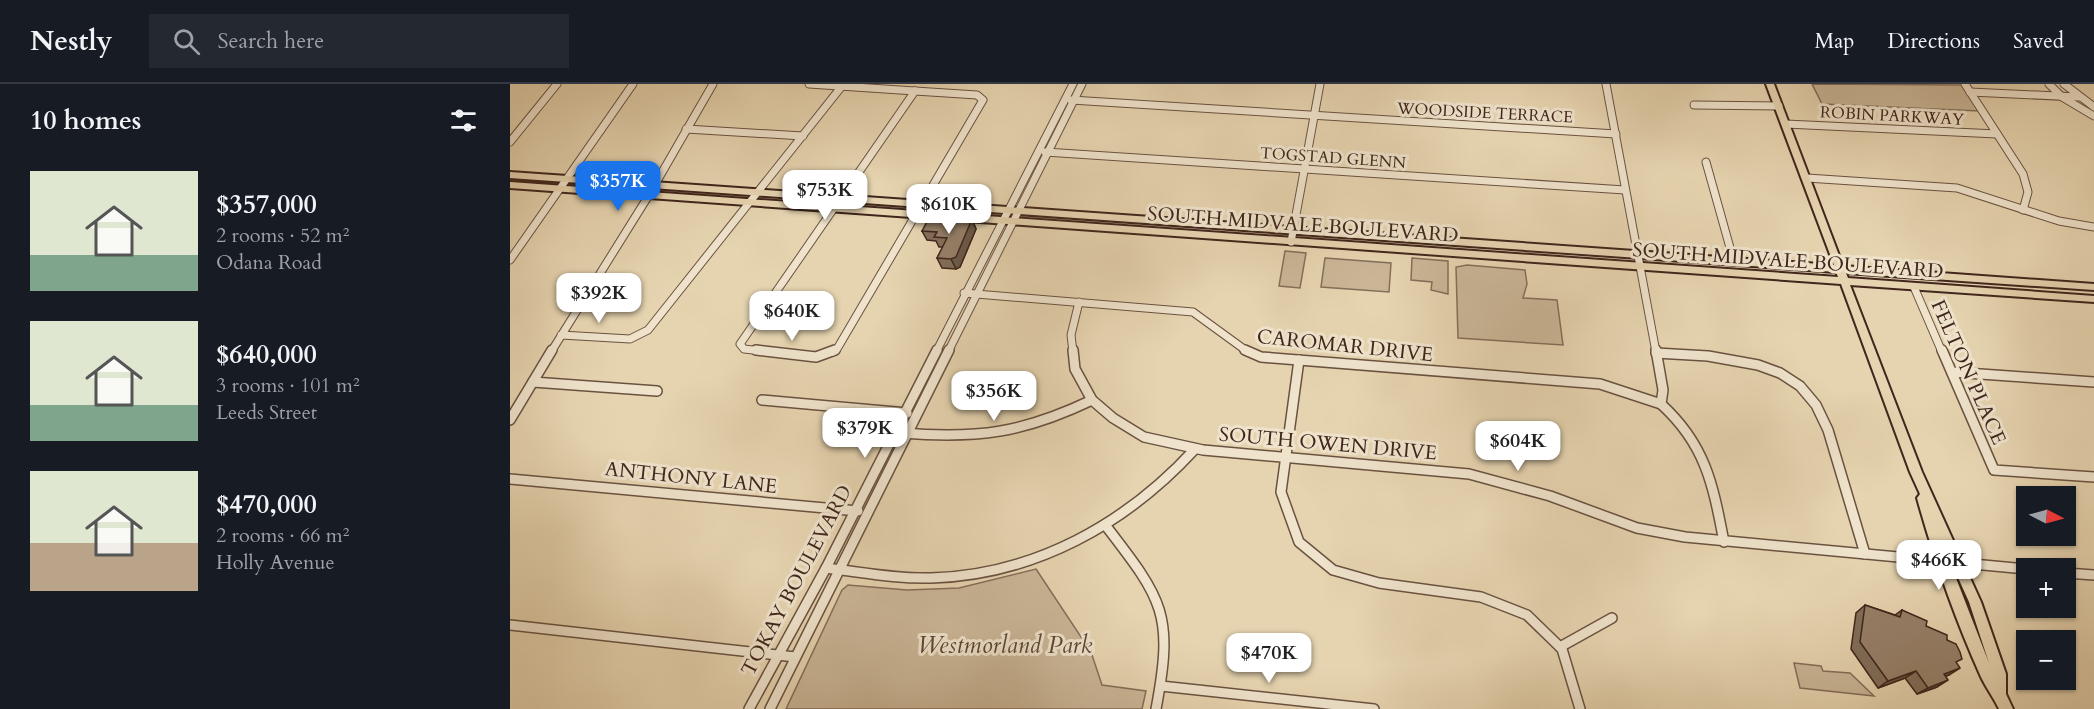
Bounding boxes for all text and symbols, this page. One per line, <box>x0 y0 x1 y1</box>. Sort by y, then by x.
search box <box>149 14 569 68</box>
text: Nestly <box>30 22 113 60</box>
icon: search <box>170 25 203 58</box>
text: Search here <box>218 26 324 56</box>
text: Map <box>1814 27 1854 56</box>
text: Directions <box>1887 27 1980 56</box>
text: Saved <box>2013 27 2064 56</box>
street label: WOODSIDE TERRACE <box>1395 97 1574 129</box>
street label: ROBIN PARKWAY <box>1819 101 1965 131</box>
text: 10 homes <box>30 103 141 138</box>
icon: filters <box>447 104 480 137</box>
street label: TOGSTAD GLENN <box>1259 142 1407 174</box>
pin: $357K <box>576 161 660 212</box>
text: $357K <box>589 167 647 194</box>
pin: $753K <box>783 170 867 221</box>
text: $753K <box>796 176 854 203</box>
pin: $610K <box>907 184 991 235</box>
text: $357,000 <box>216 187 317 222</box>
text: $610K <box>920 190 978 217</box>
icon: home <box>78 195 150 267</box>
street label: SOUTH MIDVALE BOULEVARD <box>1147 200 1459 249</box>
text: 2 rooms · 52 m² <box>216 222 349 249</box>
street label: SOUTH MIDVALE BOULEVARD <box>1632 236 1944 285</box>
text: Odana Road <box>216 249 322 276</box>
pin: $392K <box>557 273 641 324</box>
text: $392K <box>570 279 628 306</box>
pin: $640K <box>750 291 834 342</box>
street label: FELTON PLACE <box>1924 295 2013 449</box>
text: $640K <box>763 297 821 324</box>
street label: CAROMAR DRIVE <box>1256 323 1434 368</box>
text: $640,000 <box>216 337 317 372</box>
icon: home <box>78 345 150 417</box>
pin: $356K <box>952 371 1036 422</box>
text: 3 rooms · 101 m² <box>216 372 360 399</box>
text: $356K <box>965 377 1023 404</box>
text: Leeds Street <box>216 399 317 426</box>
pin: $379K <box>823 408 907 459</box>
text: $379K <box>836 414 894 441</box>
street label: SOUTH OWEN DRIVE <box>1218 421 1438 466</box>
pin: $604K <box>1476 421 1560 472</box>
text: $604K <box>1489 427 1547 454</box>
street label: ANTHONY LANE <box>603 455 778 500</box>
street label: TOKAY BOULEVARD <box>735 480 858 680</box>
north arrow <box>2016 486 2076 546</box>
map controls <box>2016 486 2076 690</box>
text: $470,000 <box>216 487 317 522</box>
icon: home <box>78 495 150 567</box>
text: 2 rooms · 66 m² <box>216 522 349 549</box>
pin: $466K <box>1897 540 1981 591</box>
text: $466K <box>1910 546 1968 573</box>
text: Holly Avenue <box>216 549 335 576</box>
button: + <box>2016 558 2076 618</box>
park label: Westmorland Park <box>918 629 1093 662</box>
button: − <box>2016 630 2076 690</box>
pin: $470K <box>1227 633 1311 684</box>
text: $470K <box>1240 639 1298 666</box>

